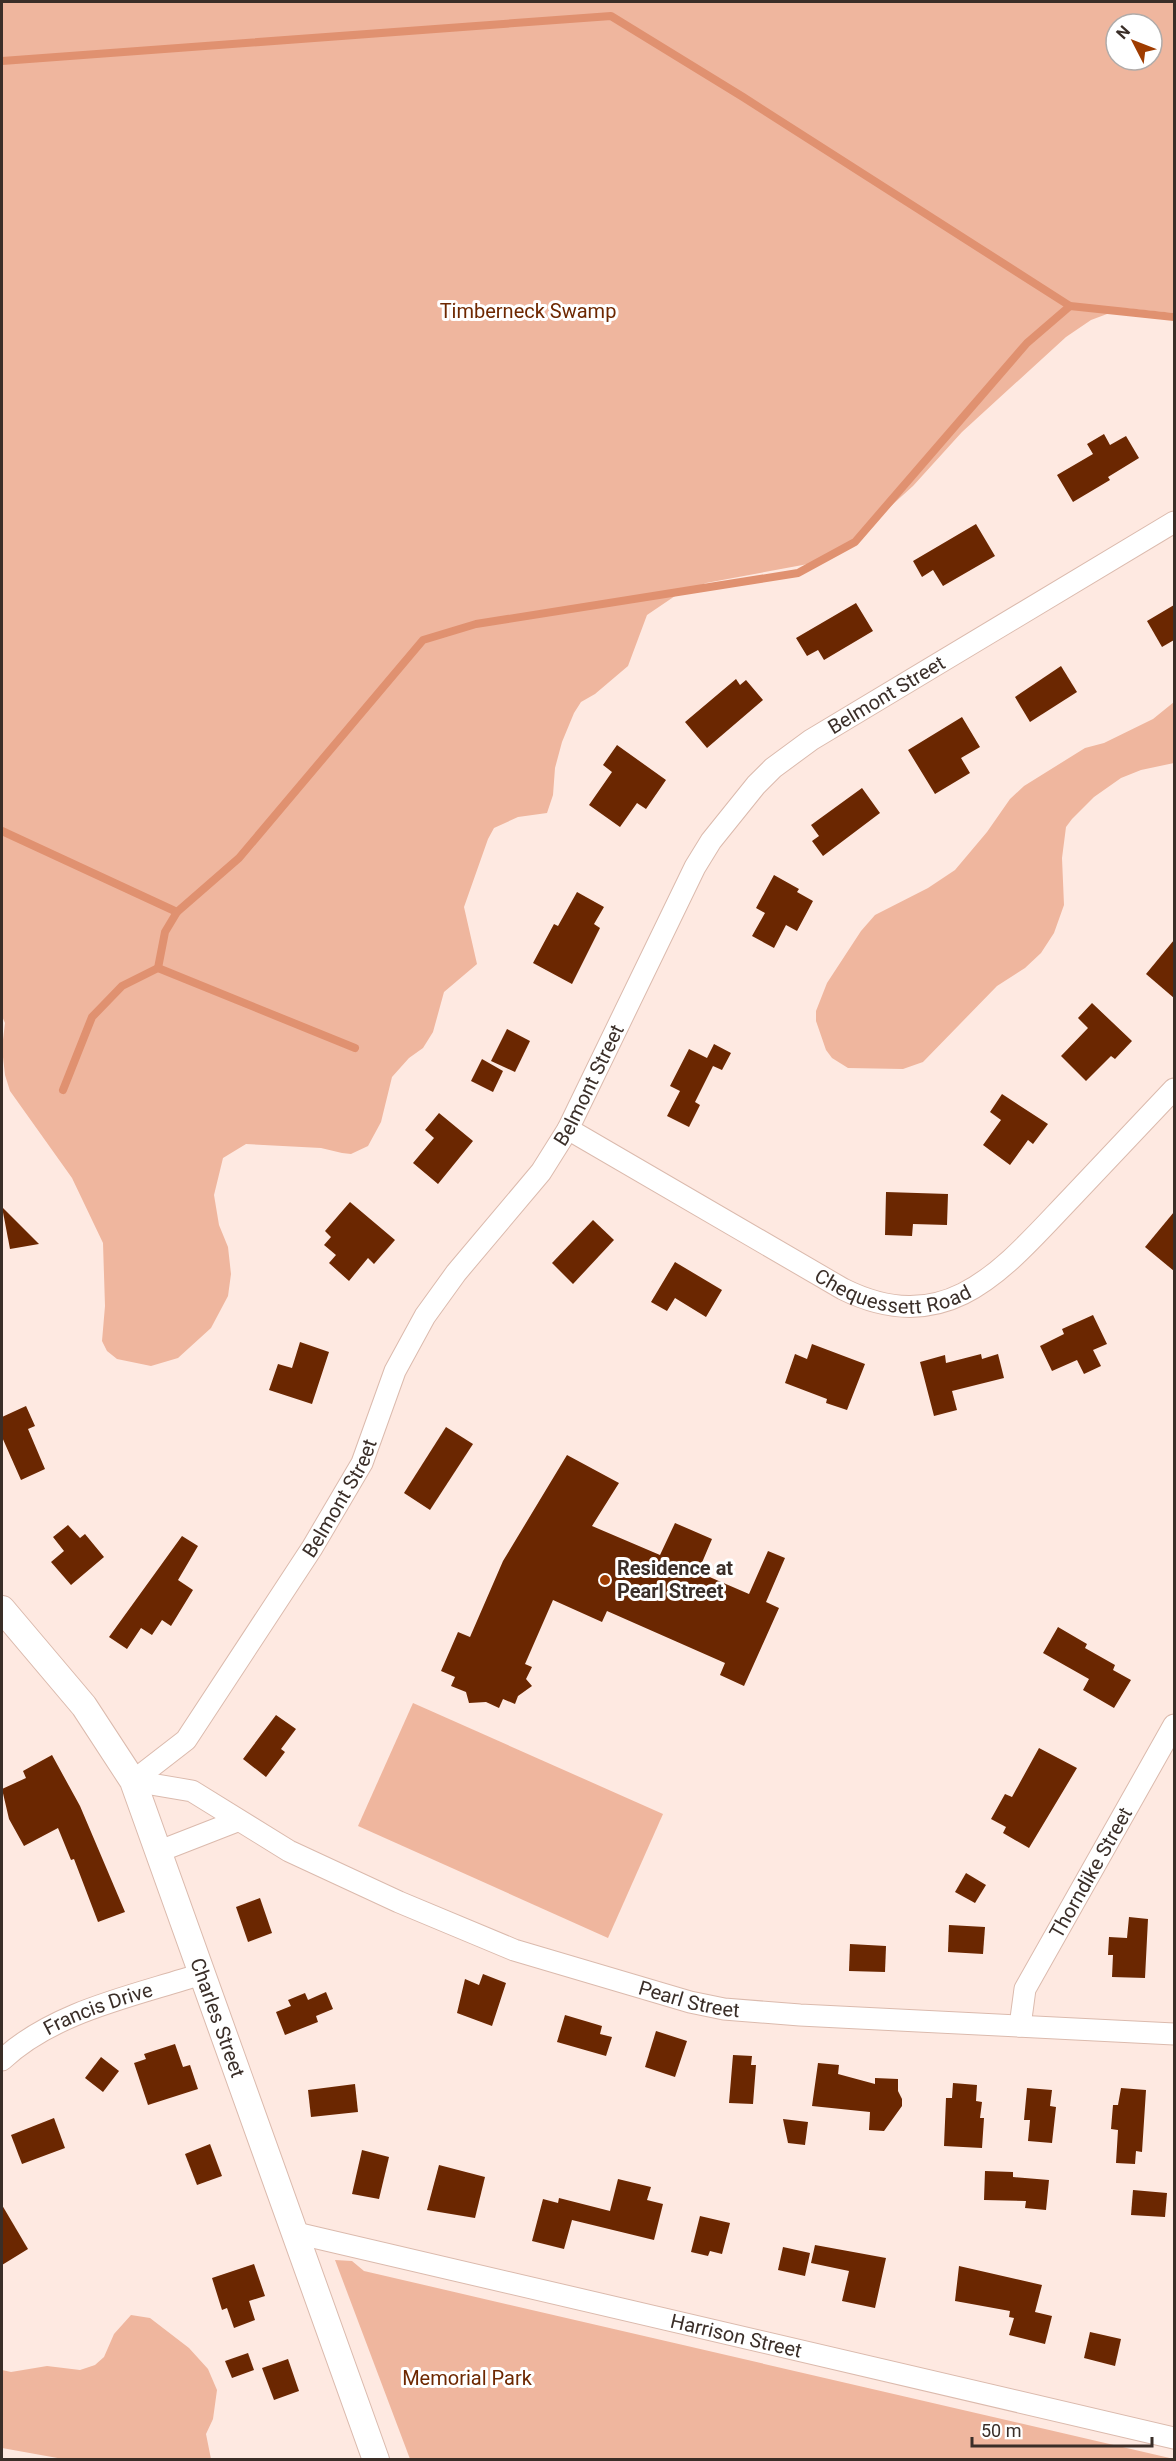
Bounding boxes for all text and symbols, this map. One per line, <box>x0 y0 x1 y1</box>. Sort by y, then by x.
north arrow <box>1104 12 1164 72</box>
text: N <box>1112 22 1134 43</box>
park label: Timberneck Swamp <box>440 299 616 323</box>
street label: Belmont Street <box>823 650 949 739</box>
street label: Belmont Street <box>548 1021 629 1150</box>
street label: Chequessett Road <box>811 1263 975 1319</box>
street label: Belmont Street <box>297 1436 382 1562</box>
place label: Residence at Pearl Street <box>617 1556 733 1603</box>
marker: Residence at Pearl Street <box>598 1573 612 1587</box>
street label: Thorndike Street <box>1044 1803 1137 1942</box>
street label: Charles Street <box>185 1955 250 2081</box>
street label: Pearl Street <box>636 1975 741 2022</box>
street label: Francis Drive <box>39 1977 155 2040</box>
street label: Harrison Street <box>668 2309 804 2363</box>
park label: Memorial Park <box>402 2366 533 2390</box>
scale bar <box>972 2410 1152 2448</box>
text: 50 m <box>981 2420 1021 2441</box>

